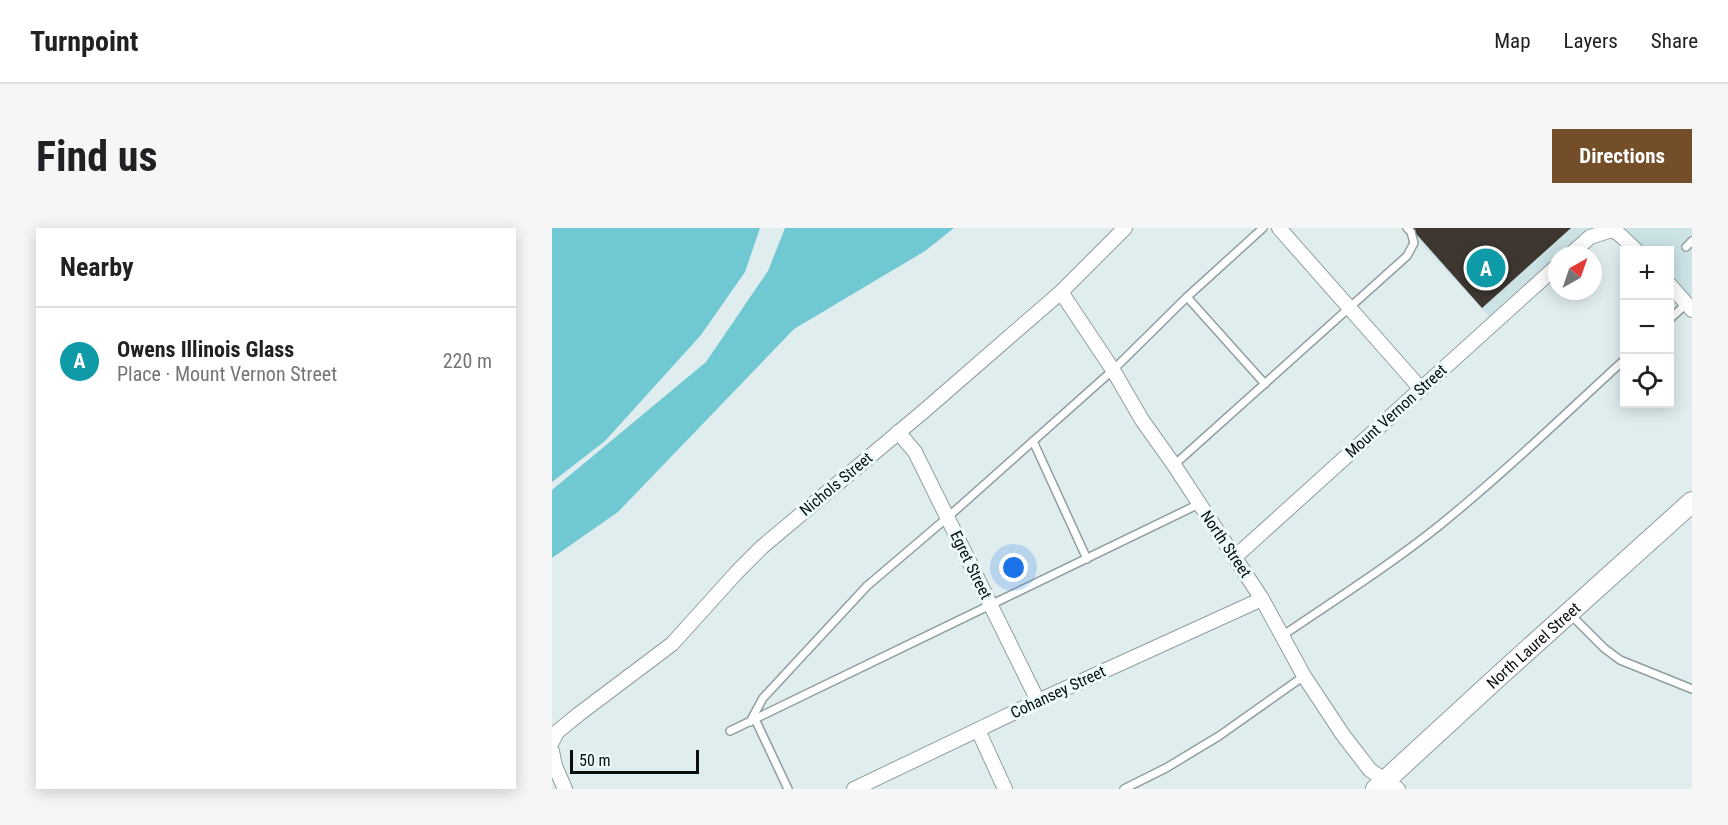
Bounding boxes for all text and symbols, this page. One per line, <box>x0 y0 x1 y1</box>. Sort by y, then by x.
text: Turnpoint <box>30 25 138 58</box>
text: Map <box>1494 29 1531 53</box>
text: Layers <box>1564 29 1618 53</box>
text: Share <box>1651 29 1698 53</box>
button: Directions <box>1552 129 1692 183</box>
text: Find us <box>36 132 157 181</box>
pin: A <box>1466 246 1506 291</box>
north arrow <box>1548 246 1602 300</box>
map controls <box>1620 246 1674 408</box>
button: + <box>1620 246 1674 300</box>
text: Nearby <box>60 252 134 282</box>
button: − <box>1620 300 1674 354</box>
text: Owens Illinois Glass <box>117 337 294 362</box>
text: A <box>74 349 85 373</box>
text: 220 m <box>443 349 492 373</box>
button: locate <box>1620 354 1674 408</box>
street label: Mount Vernon Street <box>1341 360 1451 461</box>
text: Place · Mount Vernon Street <box>117 362 337 386</box>
street label: Nichols Street <box>796 448 876 520</box>
street label: North Street <box>1197 507 1256 581</box>
street label: Egret Street <box>946 528 996 603</box>
your location <box>999 553 1028 582</box>
street label: North Laurel Street <box>1482 598 1584 692</box>
street label: Cohansey Street <box>1007 662 1109 722</box>
scale bar <box>570 747 699 774</box>
text: 50 m <box>579 751 611 770</box>

